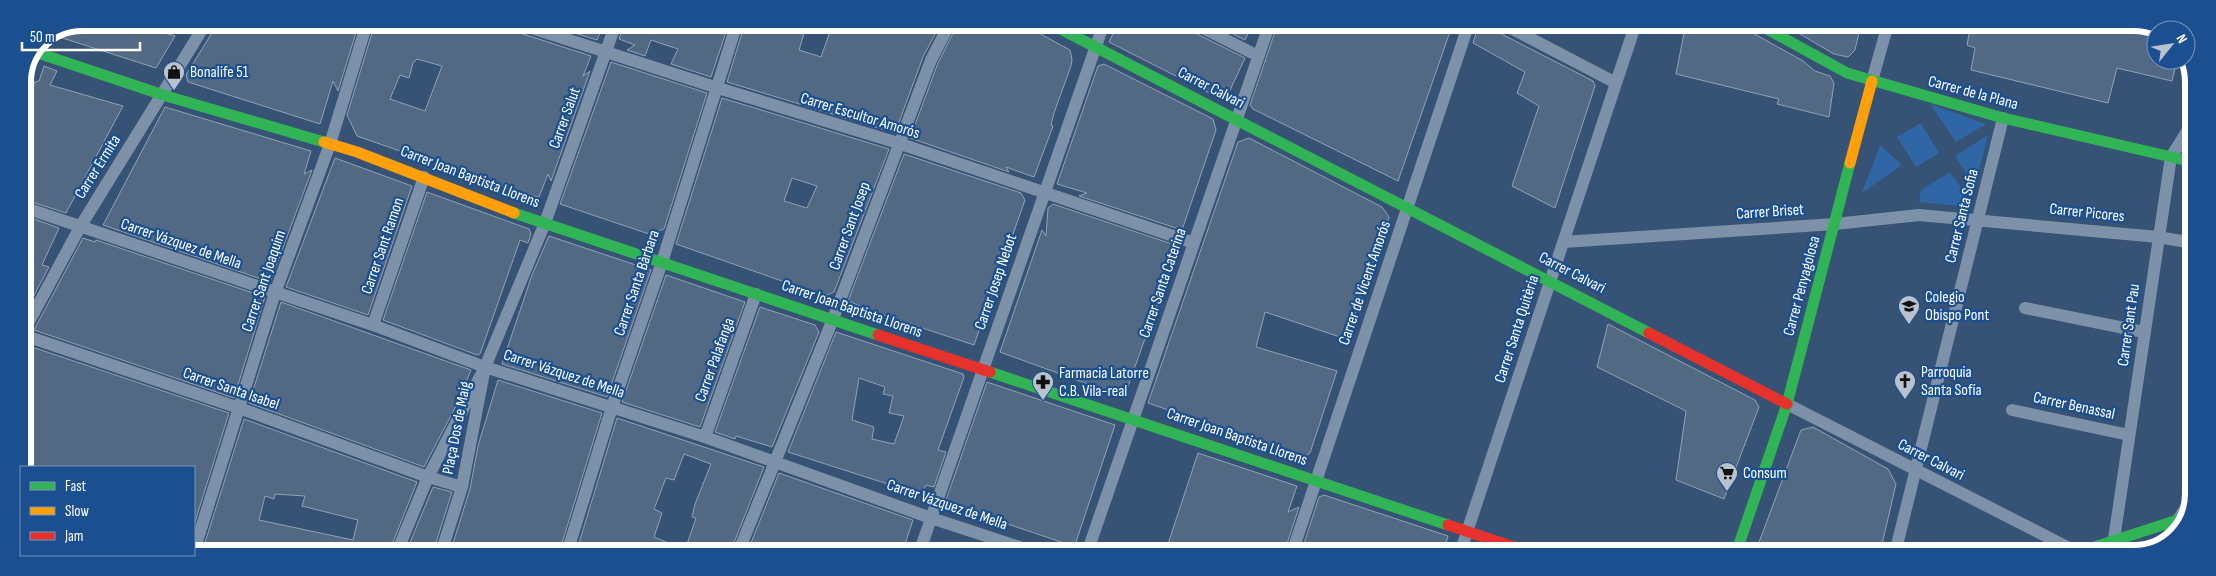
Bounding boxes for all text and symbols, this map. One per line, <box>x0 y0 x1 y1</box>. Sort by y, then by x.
scale bar <box>22 20 140 52</box>
north arrow <box>2146 20 2196 70</box>
text: 50 m <box>30 28 55 47</box>
text: N <box>2173 31 2191 46</box>
shop icon: Bonalife 51 <box>162 60 186 91</box>
place label: Bonalife 51 <box>190 63 249 82</box>
street label: Carrer Calvari <box>1174 63 1248 113</box>
street label: Carrer de la Plana <box>1926 72 2020 114</box>
street label: Carrer Salut <box>545 85 585 151</box>
street label: Carrer Escultor Amorós <box>798 89 922 143</box>
street label: Carrer Ermita <box>71 132 125 202</box>
street label: Carrer Joan Baptista Llorens <box>398 142 543 212</box>
street label: Carrer Santa Sofia <box>1941 167 1983 265</box>
street label: Carrer Sant Josep <box>825 179 875 273</box>
street label: Carrer Sant Ramon <box>358 195 408 297</box>
street label: Carrer Briset <box>1735 200 1805 224</box>
street label: Carrer Picores <box>2049 200 2126 226</box>
street label: Carrer Vázquez de Mella <box>118 214 244 274</box>
street label: Carrer de Vicent Amorós <box>1335 218 1395 348</box>
street label: Carrer Santa Caterina <box>1135 226 1191 340</box>
street label: Carrer Sant Joaquim <box>238 228 290 334</box>
street label: Carrer Santa Bàrbara <box>610 228 664 338</box>
street label: Carrer Josep Nebot <box>971 231 1021 332</box>
street label: Carrer Penyagolosa <box>1780 234 1824 338</box>
street label: Carrer Calvari <box>1535 248 1609 298</box>
street label: Carrer Santa Quitèria <box>1491 273 1543 385</box>
street label: Carrer Joan Baptista Llorens <box>779 276 925 342</box>
street label: Carrer Sant Pau <box>2114 283 2144 367</box>
place label: Colegio Obispo Pont <box>1925 288 1989 325</box>
school or university icon: Colegio Obispo Pont <box>1897 294 1921 325</box>
street label: Carrer Palafanga <box>691 316 739 404</box>
street label: Carrer Vázquez de Mella <box>501 345 627 403</box>
place label: Parroquia Santa Sofía <box>1921 363 1982 400</box>
street label: Carrer Santa Isabel <box>180 364 282 414</box>
place label: Farmacia Latorre C.B. Vila-real <box>1059 364 1149 401</box>
church icon: Parroquia Santa Sofía <box>1893 369 1917 400</box>
pharmacy icon: Farmacia Latorre C.B. Vila-real <box>1031 370 1055 401</box>
street label: Plaça Dos de Maig <box>439 380 475 476</box>
street label: Carrer Benassal <box>2031 388 2117 424</box>
street label: Carrer Joan Baptista Llorens <box>1164 404 1310 470</box>
street label: Carrer Calvari <box>1894 435 1968 485</box>
supermarket icon: Consum <box>1715 461 1739 492</box>
place label: Consum <box>1743 464 1787 483</box>
legend <box>20 466 195 556</box>
street label: Carrer Vázquez de Mella <box>884 475 1010 535</box>
text: Fast <box>65 477 87 496</box>
text: Slow <box>65 502 89 521</box>
text: Jam <box>64 527 83 546</box>

